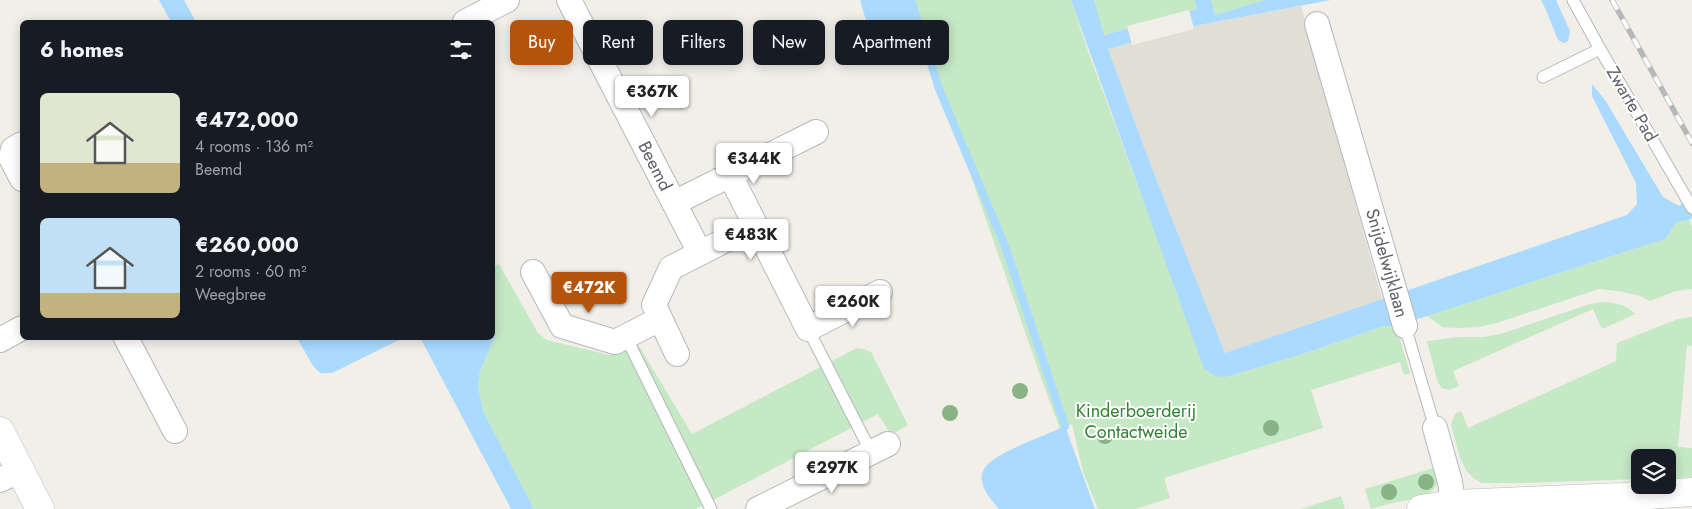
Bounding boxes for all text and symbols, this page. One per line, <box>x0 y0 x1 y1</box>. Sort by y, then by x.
chip: Buy <box>510 20 573 65</box>
chip: Rent <box>583 20 653 65</box>
chip: Filters <box>663 20 743 65</box>
chip: New <box>753 20 825 65</box>
chip: Apartment <box>835 20 949 65</box>
text: 6 homes <box>40 35 124 65</box>
icon: filters <box>447 36 475 64</box>
street label: Zwarte Pad <box>1600 61 1664 147</box>
pin: €367K <box>617 76 687 118</box>
text: €367K <box>626 80 678 103</box>
text: €472,000 <box>195 105 298 135</box>
icon: home <box>80 113 140 173</box>
text: 4 rooms · 136 m² <box>195 135 313 158</box>
street label: Beemd <box>631 137 679 195</box>
pin: €344K <box>719 142 789 185</box>
text: €344K <box>727 147 781 170</box>
text: Beemd <box>195 158 242 181</box>
street label: Snijdelwijklaan <box>1359 205 1415 321</box>
pin: €483K <box>716 218 786 261</box>
text: €483K <box>725 223 777 246</box>
text: €260,000 <box>195 230 299 260</box>
icon: home <box>80 238 140 298</box>
text: 2 rooms · 60 m² <box>195 260 307 283</box>
pin: €472K <box>554 272 624 314</box>
text: €472K <box>563 276 615 299</box>
text: Weegbree <box>195 283 266 306</box>
pin: €260K <box>818 286 888 328</box>
text: €260K <box>826 290 880 313</box>
park label: Kinderboerderij Contactweide <box>1076 398 1196 445</box>
map controls <box>1631 449 1676 494</box>
button: layers <box>1631 449 1676 494</box>
pin: €297K <box>797 452 867 494</box>
text: €297K <box>806 456 858 479</box>

